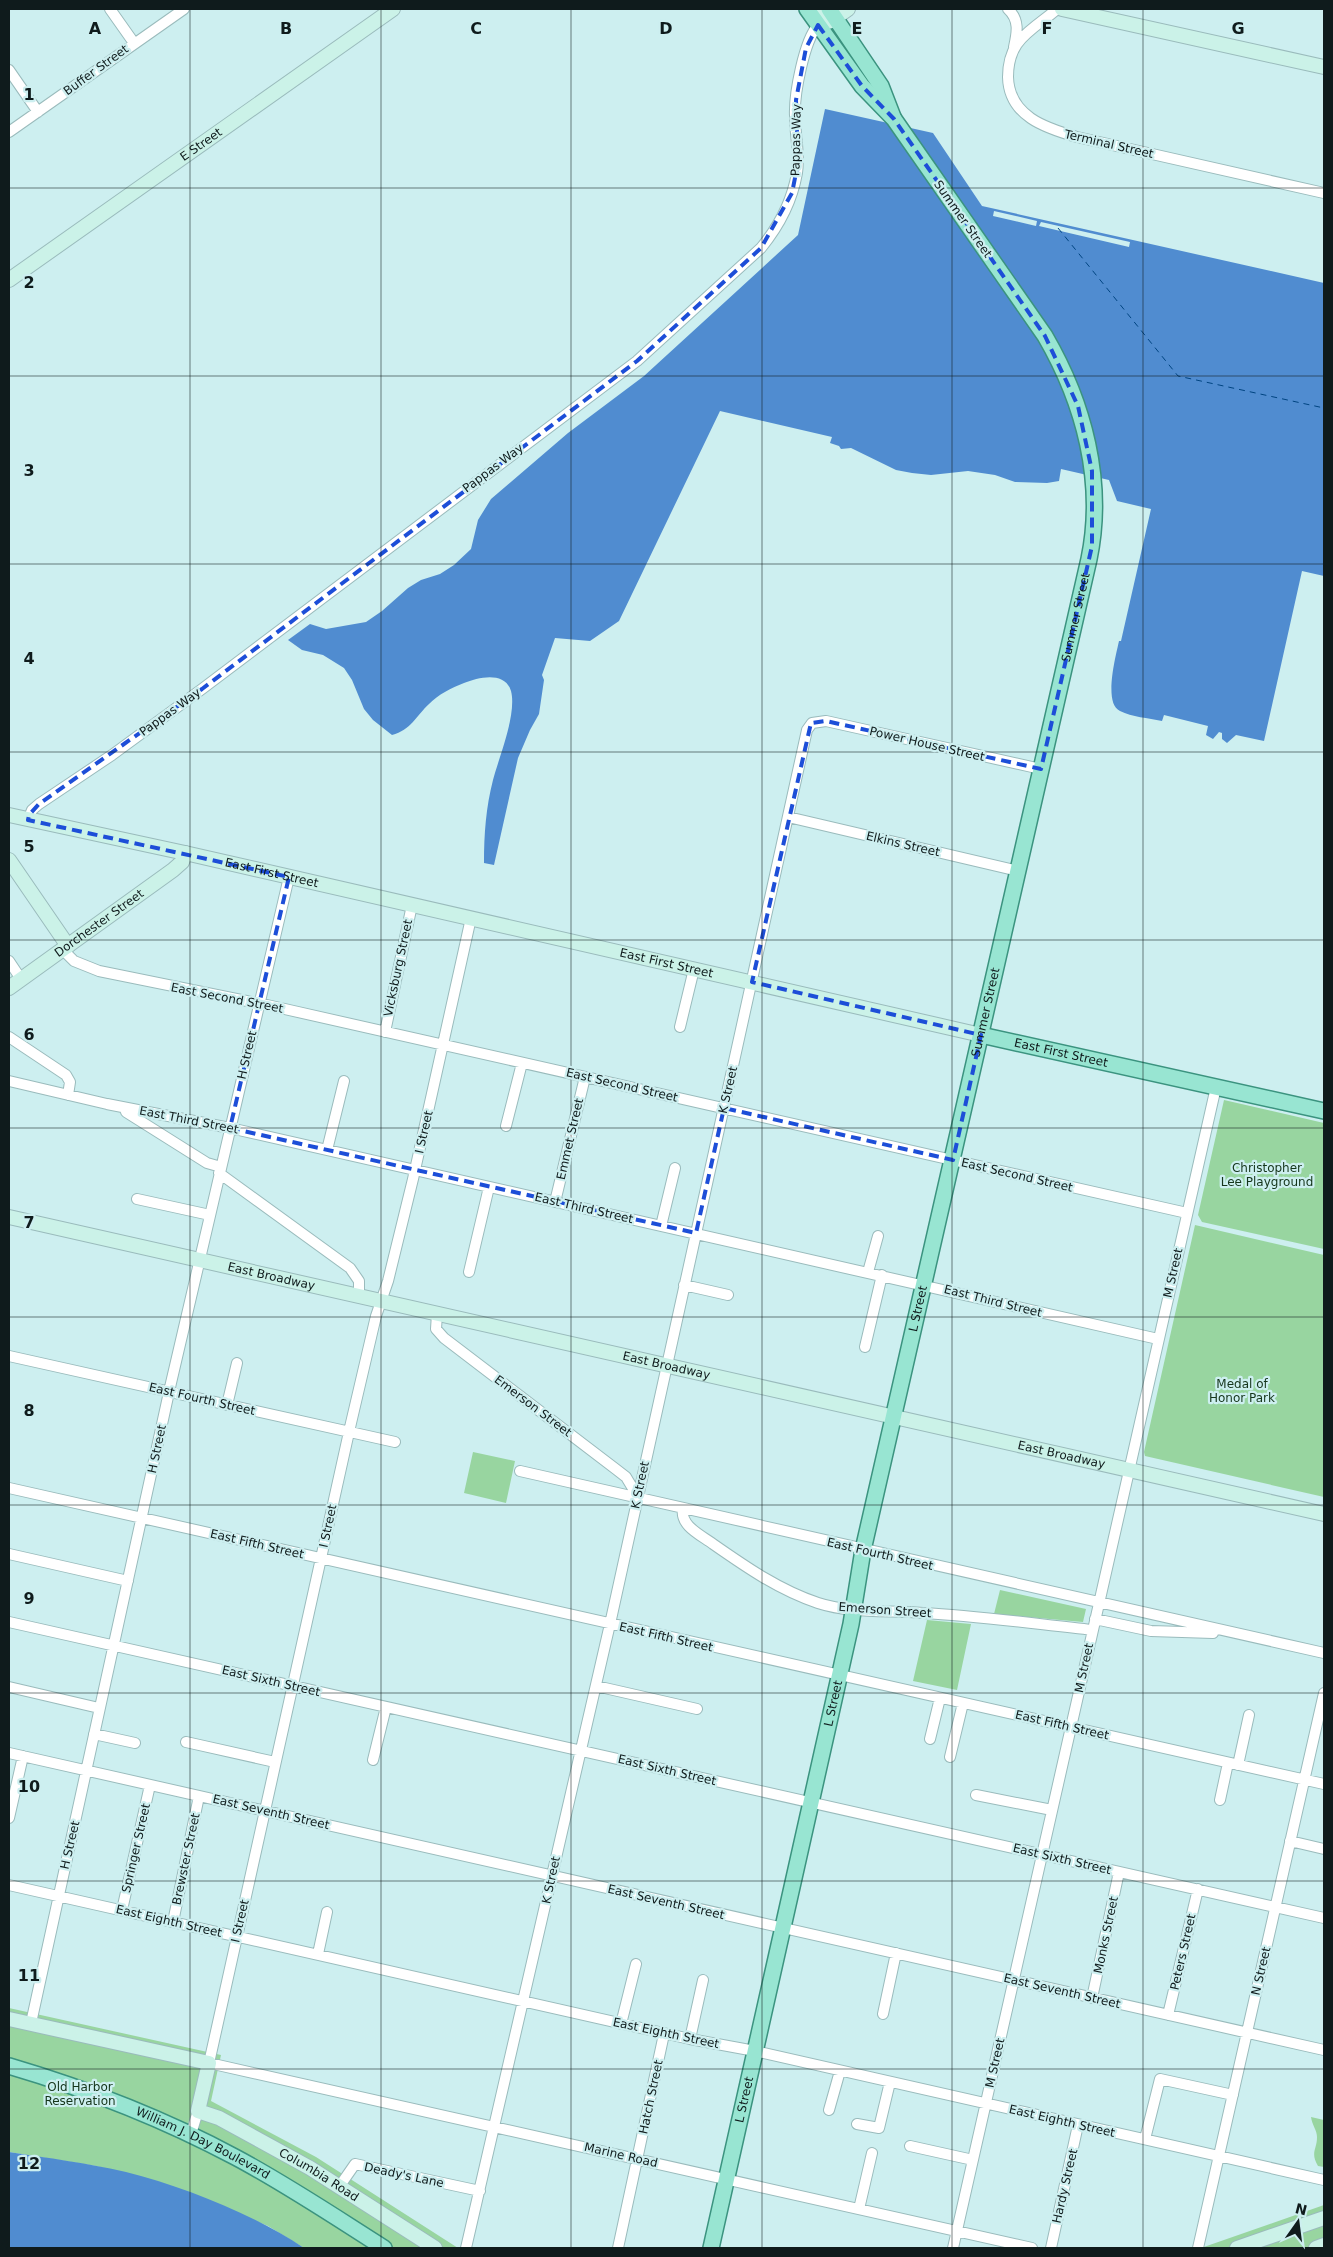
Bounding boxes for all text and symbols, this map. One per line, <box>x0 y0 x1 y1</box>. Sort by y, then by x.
text: A <box>89 19 102 38</box>
text: B <box>280 19 292 38</box>
text: C <box>470 19 482 38</box>
text: D <box>659 19 673 38</box>
text: E <box>852 19 862 38</box>
text: F <box>1042 19 1052 38</box>
text: G <box>1231 19 1245 38</box>
street label: Buffer Street <box>61 42 131 98</box>
text: 1 <box>23 85 35 104</box>
street label: Pappas Way <box>788 104 804 176</box>
street label: E Street <box>177 125 225 164</box>
street label: Terminal Street <box>1062 127 1155 161</box>
street label: Summer Street <box>931 178 995 261</box>
text: 2 <box>23 273 35 292</box>
street label: Pappas Way <box>460 441 526 495</box>
text: 3 <box>23 461 35 480</box>
street label: Summer Street <box>1059 571 1093 663</box>
text: 4 <box>23 649 35 668</box>
street label: Pappas Way <box>137 685 203 739</box>
street label: Power House Street <box>868 724 986 764</box>
street label: Elkins Street <box>865 829 942 859</box>
text: 5 <box>23 837 35 856</box>
street label: East First Street <box>224 855 320 890</box>
street label: Dorchester Street <box>52 886 147 960</box>
street label: Vicksburg Street <box>381 918 415 1018</box>
street label: East First Street <box>618 946 715 981</box>
street label: Summer Street <box>969 966 1003 1058</box>
street label: East Second Street <box>170 980 285 1016</box>
text: 6 <box>23 1025 35 1044</box>
street label: H Street <box>235 1029 259 1081</box>
street label: East First Street <box>1013 1036 1109 1070</box>
street label: East Second Street <box>565 1065 679 1105</box>
street label: K Street <box>716 1065 740 1115</box>
street label: Emmet Street <box>554 1097 586 1181</box>
street label: East Third Street <box>138 1104 240 1137</box>
street label: I Street <box>412 1109 436 1155</box>
street label: East Second Street <box>960 1155 1074 1195</box>
park label: Christopher Lee Playground <box>1221 1161 1313 1189</box>
street label: East Third Street <box>533 1190 635 1226</box>
text: 7 <box>23 1213 35 1232</box>
street label: M Street <box>1160 1246 1186 1299</box>
street label: East Broadway <box>226 1260 316 1293</box>
street label: East Third Street <box>943 1282 1044 1320</box>
street label: L Street <box>906 1284 930 1333</box>
street label: East Broadway <box>621 1349 712 1382</box>
street label: Emerson Street <box>492 1372 575 1440</box>
park label: Medal of Honor Park <box>1209 1377 1275 1405</box>
street label: East Fourth Street <box>147 1380 257 1418</box>
text: 8 <box>23 1401 35 1420</box>
street label: H Street <box>145 1423 169 1475</box>
street label: East Broadway <box>1016 1438 1107 1471</box>
street label: K Street <box>628 1460 652 1510</box>
street label: I Street <box>317 1503 339 1549</box>
street label: East Fifth Street <box>209 1526 305 1562</box>
street label: East Fourth Street <box>825 1535 935 1573</box>
text: 9 <box>23 1589 35 1608</box>
street label: Emerson Street <box>838 1600 932 1620</box>
street label: East Fifth Street <box>618 1619 714 1655</box>
street label: M Street <box>1072 1641 1096 1694</box>
street label: East Sixth Street <box>221 1663 322 1699</box>
street label: L Street <box>821 1679 845 1728</box>
street label: East Fifth Street <box>1014 1707 1110 1743</box>
street label: East Sixth Street <box>617 1752 718 1788</box>
text: 10 <box>18 1777 40 1796</box>
street label: East Seventh Street <box>211 1792 331 1832</box>
street label: Springer Street <box>119 1802 153 1894</box>
street label: Brewster Street <box>169 1811 203 1906</box>
street label: H Street <box>58 1819 82 1871</box>
street label: East Sixth Street <box>1012 1841 1113 1877</box>
street label: K Street <box>539 1855 563 1905</box>
street label: East Seventh Street <box>606 1882 726 1922</box>
street label: Monks Street <box>1091 1895 1121 1975</box>
street label: I Street <box>228 1898 252 1944</box>
street label: East Eighth Street <box>115 1902 224 1940</box>
street label: Peters Street <box>1167 1912 1199 1991</box>
street label: N Street <box>1249 1945 1273 1997</box>
text: 11 <box>18 1966 40 1985</box>
street label: East Seventh Street <box>1002 1971 1122 2011</box>
street label: East Eighth Street <box>612 2015 721 2051</box>
street label: M Street <box>982 2036 1008 2089</box>
street label: Hatch Street <box>636 2058 666 2135</box>
street label: L Street <box>732 2075 756 2124</box>
park label: Old Harbor Reservation <box>44 2080 116 2108</box>
street label: East Eighth Street <box>1008 2102 1117 2140</box>
street label: William J. Day Boulevard <box>134 2104 272 2182</box>
street label: Marine Road <box>583 2140 659 2170</box>
street label: Columbia Road <box>277 2145 361 2204</box>
street label: Hardy Street <box>1050 2147 1080 2225</box>
text: 12 <box>18 2154 40 2173</box>
street label: Deady's Lane <box>363 2160 445 2190</box>
north arrow <box>1273 2197 1323 2247</box>
text: N <box>1294 2200 1309 2219</box>

